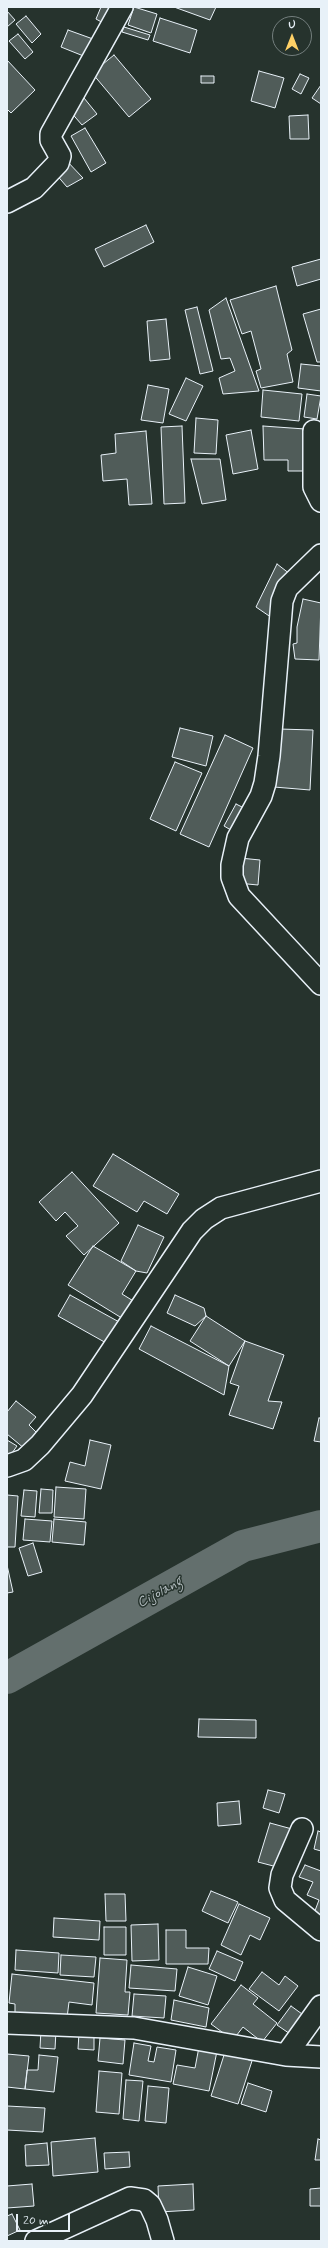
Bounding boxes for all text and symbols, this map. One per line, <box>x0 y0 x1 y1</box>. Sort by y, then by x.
north arrow <box>272 16 312 56</box>
text: U <box>288 18 296 32</box>
water label: Cijolang <box>134 1574 186 1612</box>
scale bar <box>18 2206 72 2232</box>
text: 20 m <box>23 2213 49 2229</box>

